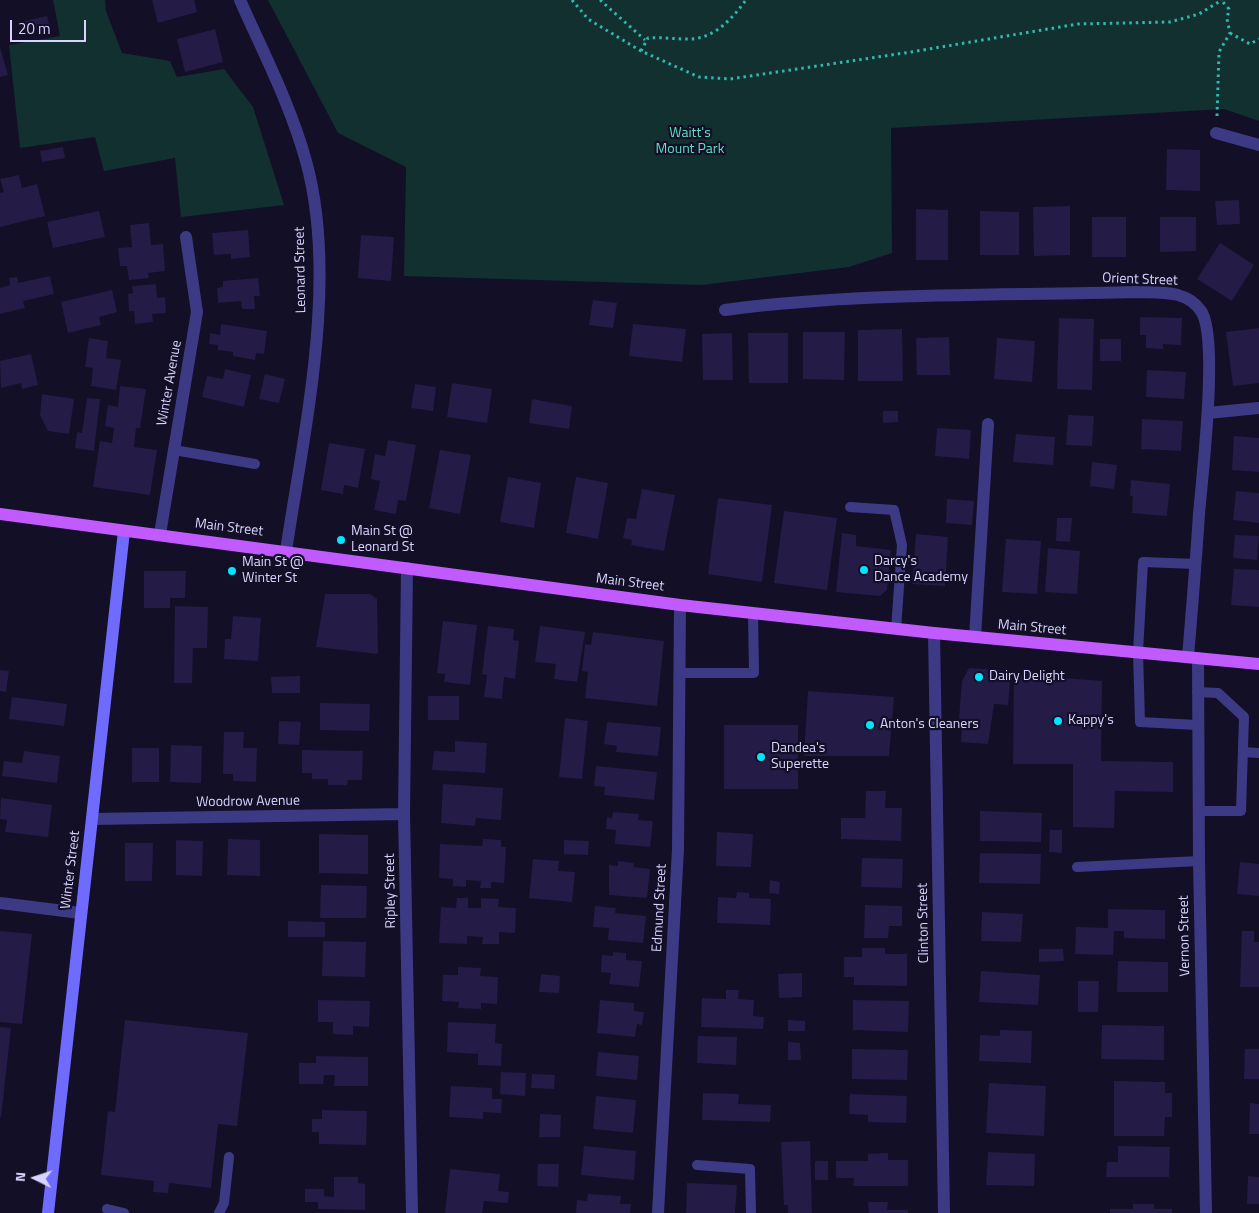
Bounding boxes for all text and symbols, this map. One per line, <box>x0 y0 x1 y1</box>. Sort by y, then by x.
scale bar <box>12 10 89 42</box>
text: 20 m <box>18 17 51 40</box>
park label: Waitt's Mount Park <box>656 126 724 158</box>
street label: Leonard Street <box>292 226 310 314</box>
street label: Orient Street <box>1102 270 1178 290</box>
street label: Winter Avenue <box>154 339 186 427</box>
street label: Main Street <box>194 515 264 541</box>
place label: Main St @ Leonard St <box>351 524 414 556</box>
marker: Main St @ Leonard St <box>335 534 347 546</box>
place label: Darcy's Dance Academy <box>874 554 968 586</box>
place label: Main St @ Winter St <box>242 555 304 588</box>
marker: Darcy's Dance Academy <box>858 564 870 576</box>
marker: Main St @ Winter St <box>226 565 238 577</box>
street label: Main Street <box>595 570 665 596</box>
street label: Main Street <box>997 617 1067 639</box>
place label: Dairy Delight <box>989 669 1065 685</box>
marker: Dairy Delight <box>973 671 985 683</box>
place label: Kappy's <box>1068 713 1114 729</box>
marker: Kappy's <box>1052 715 1064 727</box>
place label: Anton's Cleaners <box>880 717 979 733</box>
marker: Anton's Cleaners <box>864 719 876 731</box>
place label: Dandea's Superette <box>771 741 829 774</box>
marker: Dandea's Superette <box>755 751 767 763</box>
street label: Woodrow Avenue <box>196 793 300 811</box>
street label: Winter Street <box>58 830 84 910</box>
street label: Ripley Street <box>382 853 400 929</box>
street label: Edmund Street <box>649 863 671 953</box>
street label: Clinton Street <box>915 883 933 963</box>
street label: Vernon Street <box>1176 895 1194 977</box>
north arrow <box>10 1153 60 1203</box>
text: N <box>9 1171 30 1182</box>

